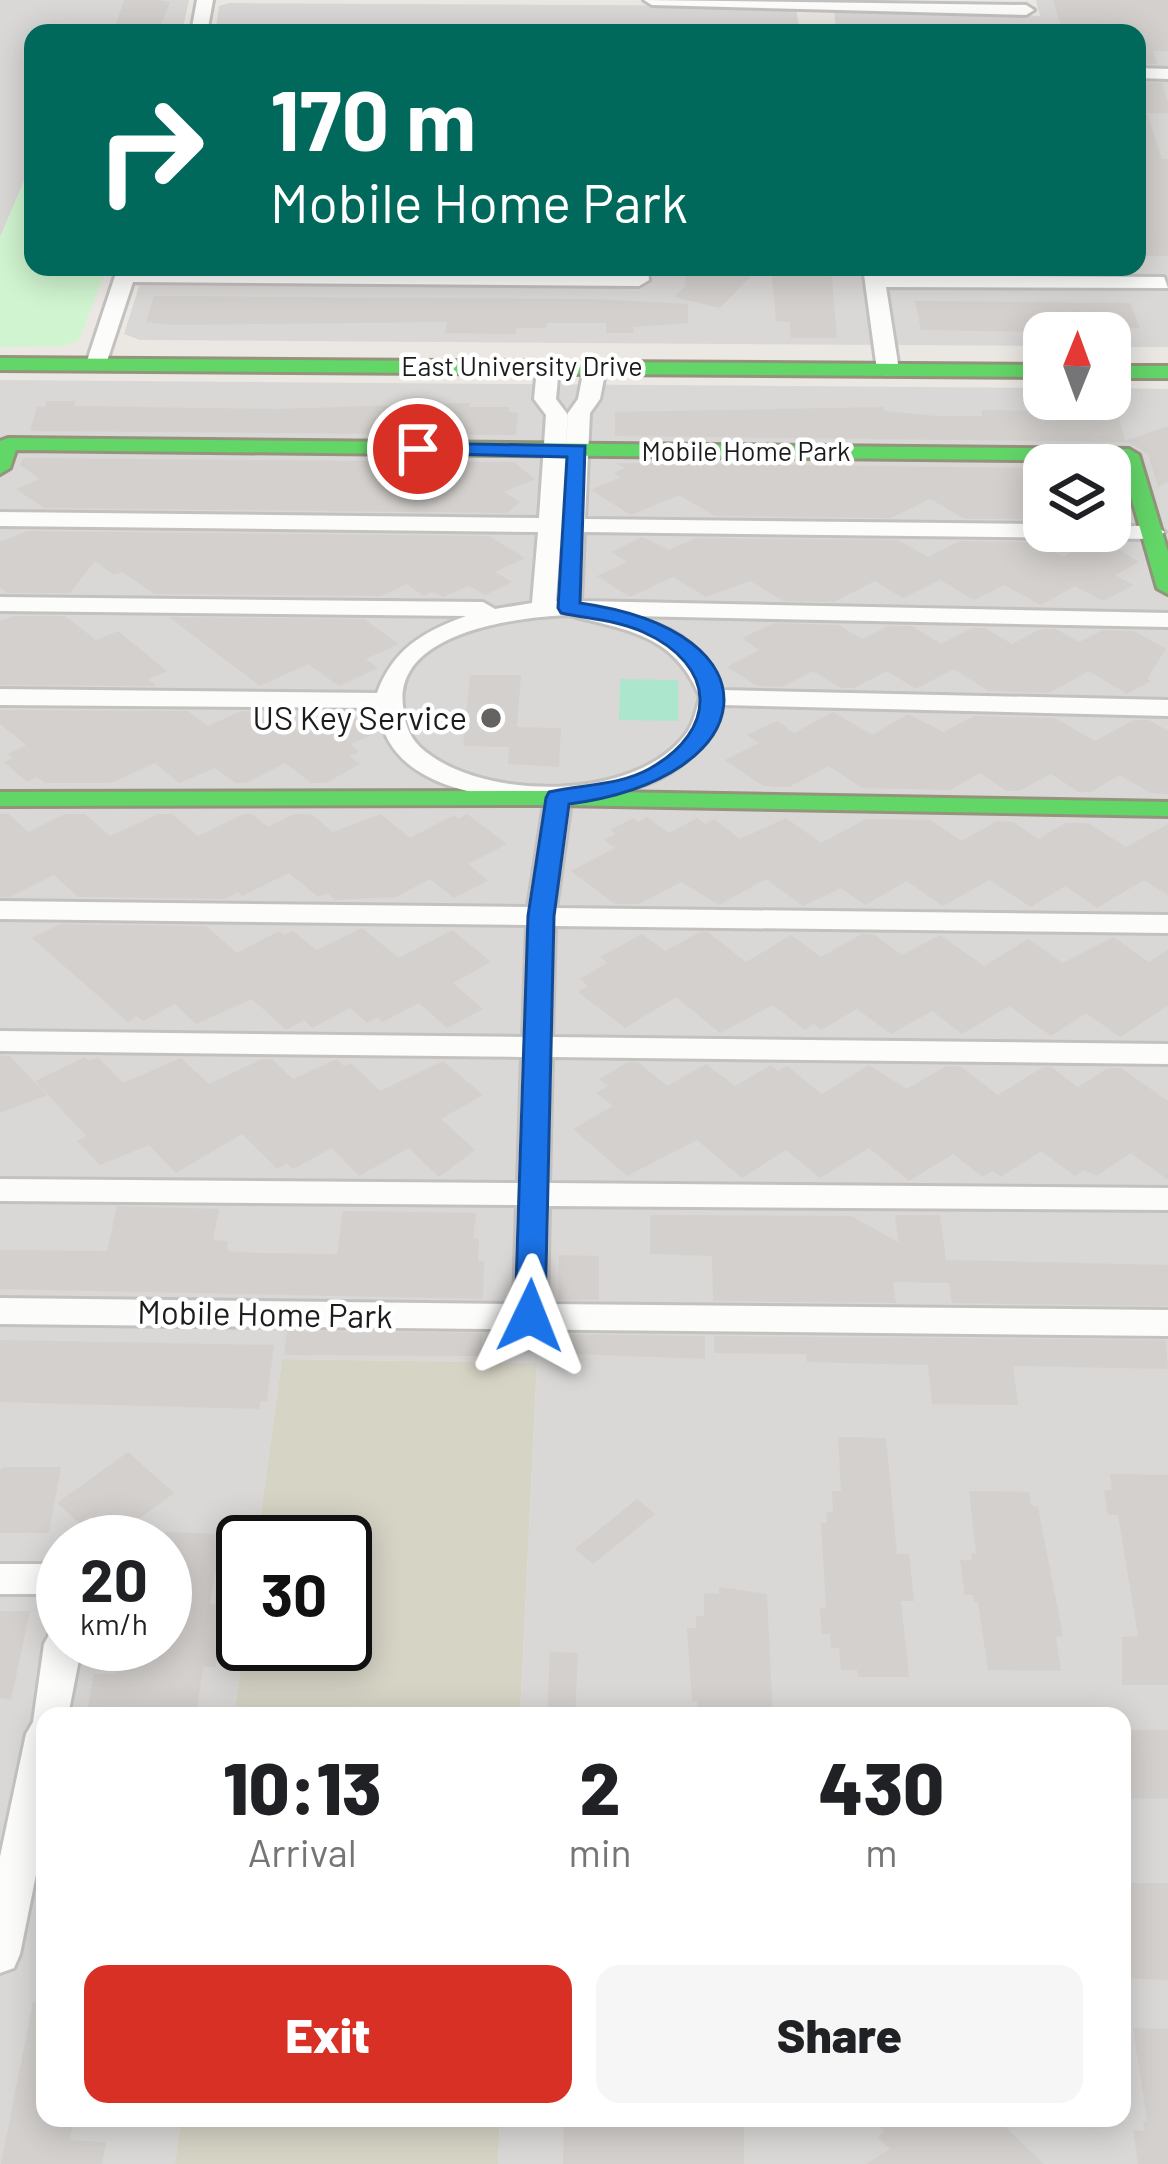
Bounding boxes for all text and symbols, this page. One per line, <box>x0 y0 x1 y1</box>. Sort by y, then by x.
text: 170 m <box>270 67 476 168</box>
icon: right <box>72 72 228 228</box>
text: Mobile Home Park <box>270 169 688 234</box>
north arrow <box>1023 312 1131 420</box>
map controls <box>1023 312 1131 552</box>
street label: East University Drive <box>401 349 643 381</box>
pin <box>367 398 469 500</box>
icon: arrive <box>385 416 451 482</box>
street label: Mobile Home Park <box>641 434 851 466</box>
button: layers <box>1023 444 1131 552</box>
place label: US Key Service <box>253 697 467 737</box>
marker: US Key Service <box>478 705 504 731</box>
position arrow <box>467 1253 593 1379</box>
street label: Mobile Home Park <box>137 1291 393 1335</box>
speed limit sign: 30 <box>216 1515 372 1671</box>
text: 20 <box>80 1542 148 1614</box>
text: km/h <box>80 1605 148 1641</box>
text: 10:13 <box>223 1743 381 1829</box>
text: 2 <box>580 1743 620 1829</box>
text: 430 <box>819 1743 944 1829</box>
text: Arrival <box>248 1828 357 1875</box>
text: min <box>568 1828 632 1875</box>
text: m <box>865 1828 897 1875</box>
button: Exit <box>84 1965 572 2103</box>
button: Share <box>596 1965 1083 2103</box>

